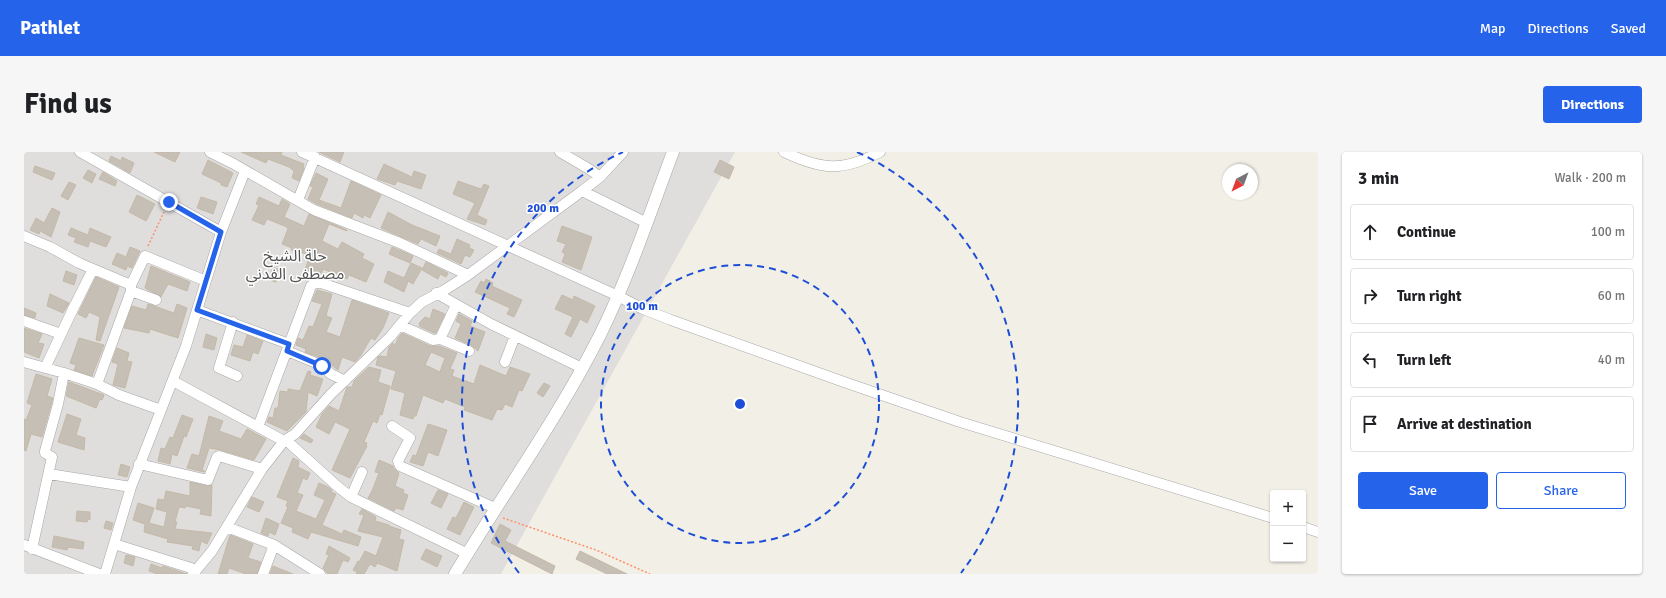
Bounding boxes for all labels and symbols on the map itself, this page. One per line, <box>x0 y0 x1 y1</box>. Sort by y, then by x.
north arrow <box>1222 164 1258 200</box>
route end <box>160 193 178 211</box>
text: 200 m <box>527 201 559 216</box>
district label: حلة الشيخ مصطفى الفدني <box>246 246 344 286</box>
text: 100 m <box>626 299 658 314</box>
route start <box>313 357 331 375</box>
centre of rings <box>733 397 747 411</box>

